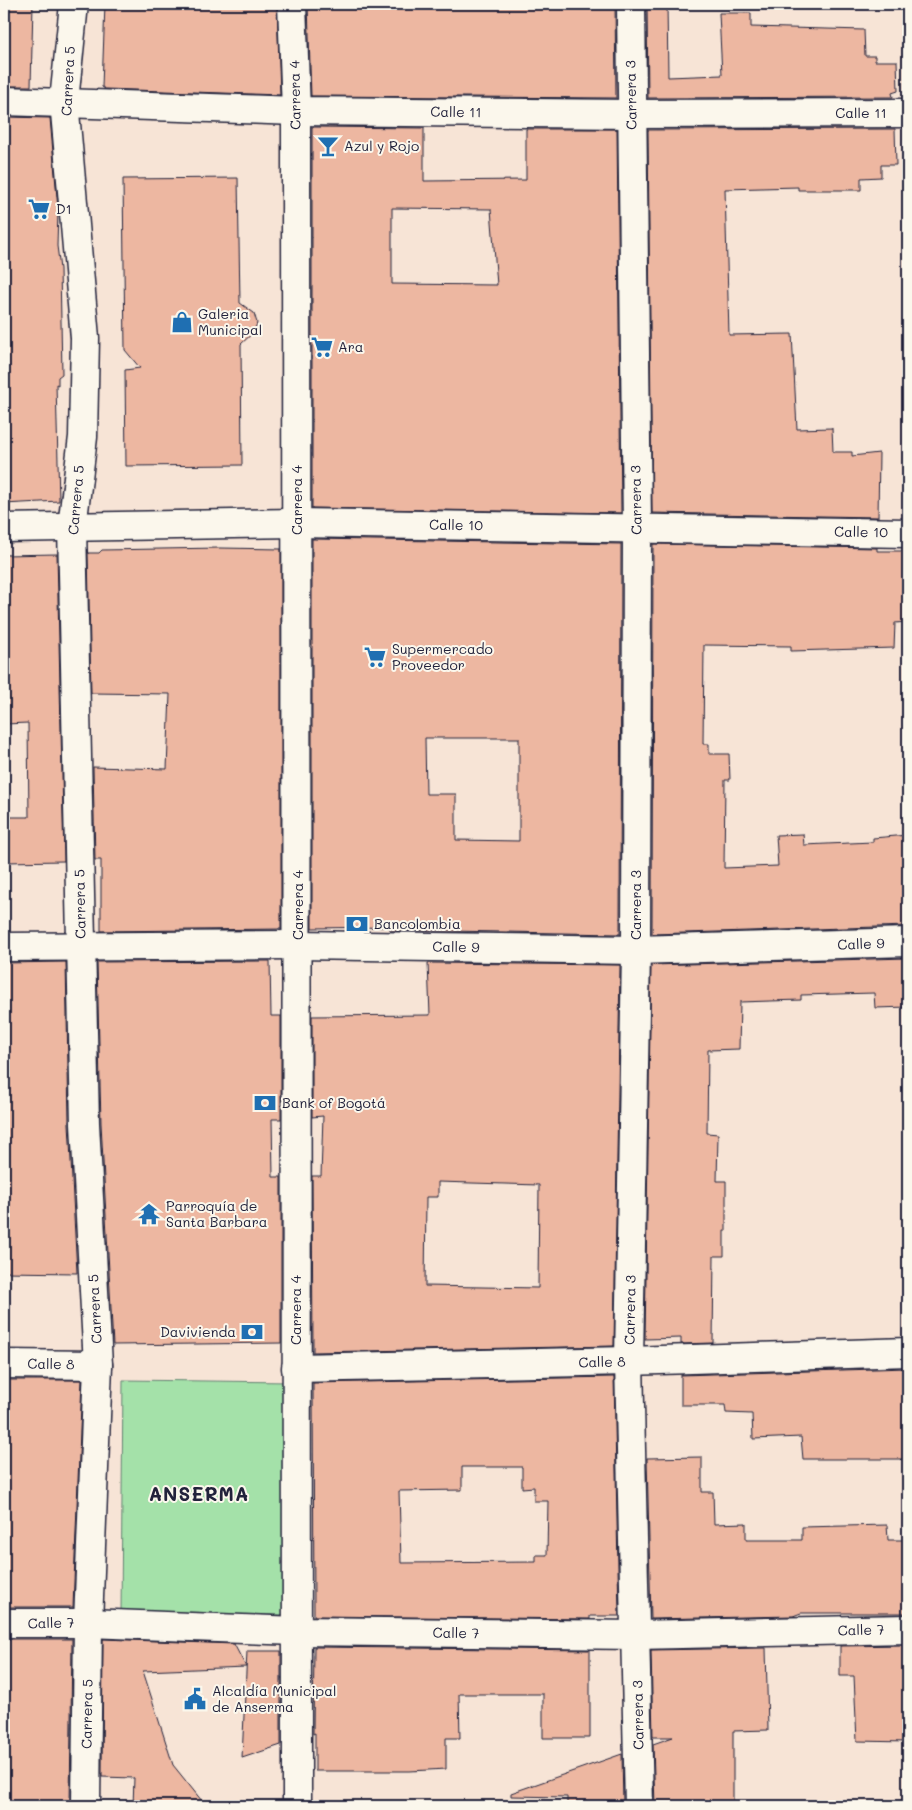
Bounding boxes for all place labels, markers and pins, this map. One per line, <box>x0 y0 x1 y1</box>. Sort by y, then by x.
bar icon: Azul y Rojo <box>315 133 341 159</box>
place label: Azul y Rojo <box>344 136 419 155</box>
supermarket icon: D1 <box>26 196 52 222</box>
place label: D1 <box>56 199 72 218</box>
place label: Galeria Municipal <box>198 304 262 339</box>
shop icon: Galeria Municipal <box>169 309 195 335</box>
supermarket icon: Ara <box>309 334 335 360</box>
place label: Ara <box>338 337 363 356</box>
place label: Supermercado Proveedor <box>392 639 493 674</box>
supermarket icon: Supermercado Proveedor <box>362 644 388 670</box>
bank icon: Bancolombia <box>344 911 370 937</box>
place label: Bancolombia <box>374 914 461 933</box>
bank icon: Bank of Bogotá <box>252 1090 278 1116</box>
place label: Bank of Bogotá <box>282 1093 386 1112</box>
place label: Parroquía de Santa Barbara <box>166 1196 268 1231</box>
temple icon: Parroquía de Santa Barbara <box>136 1201 162 1227</box>
bank icon: Davivienda <box>239 1319 265 1345</box>
place label: Davivienda <box>160 1322 236 1341</box>
place label: Alcaldía Municipal de Anserma <box>212 1681 336 1716</box>
public building icon: Alcaldía Municipal de Anserma <box>182 1686 208 1712</box>

